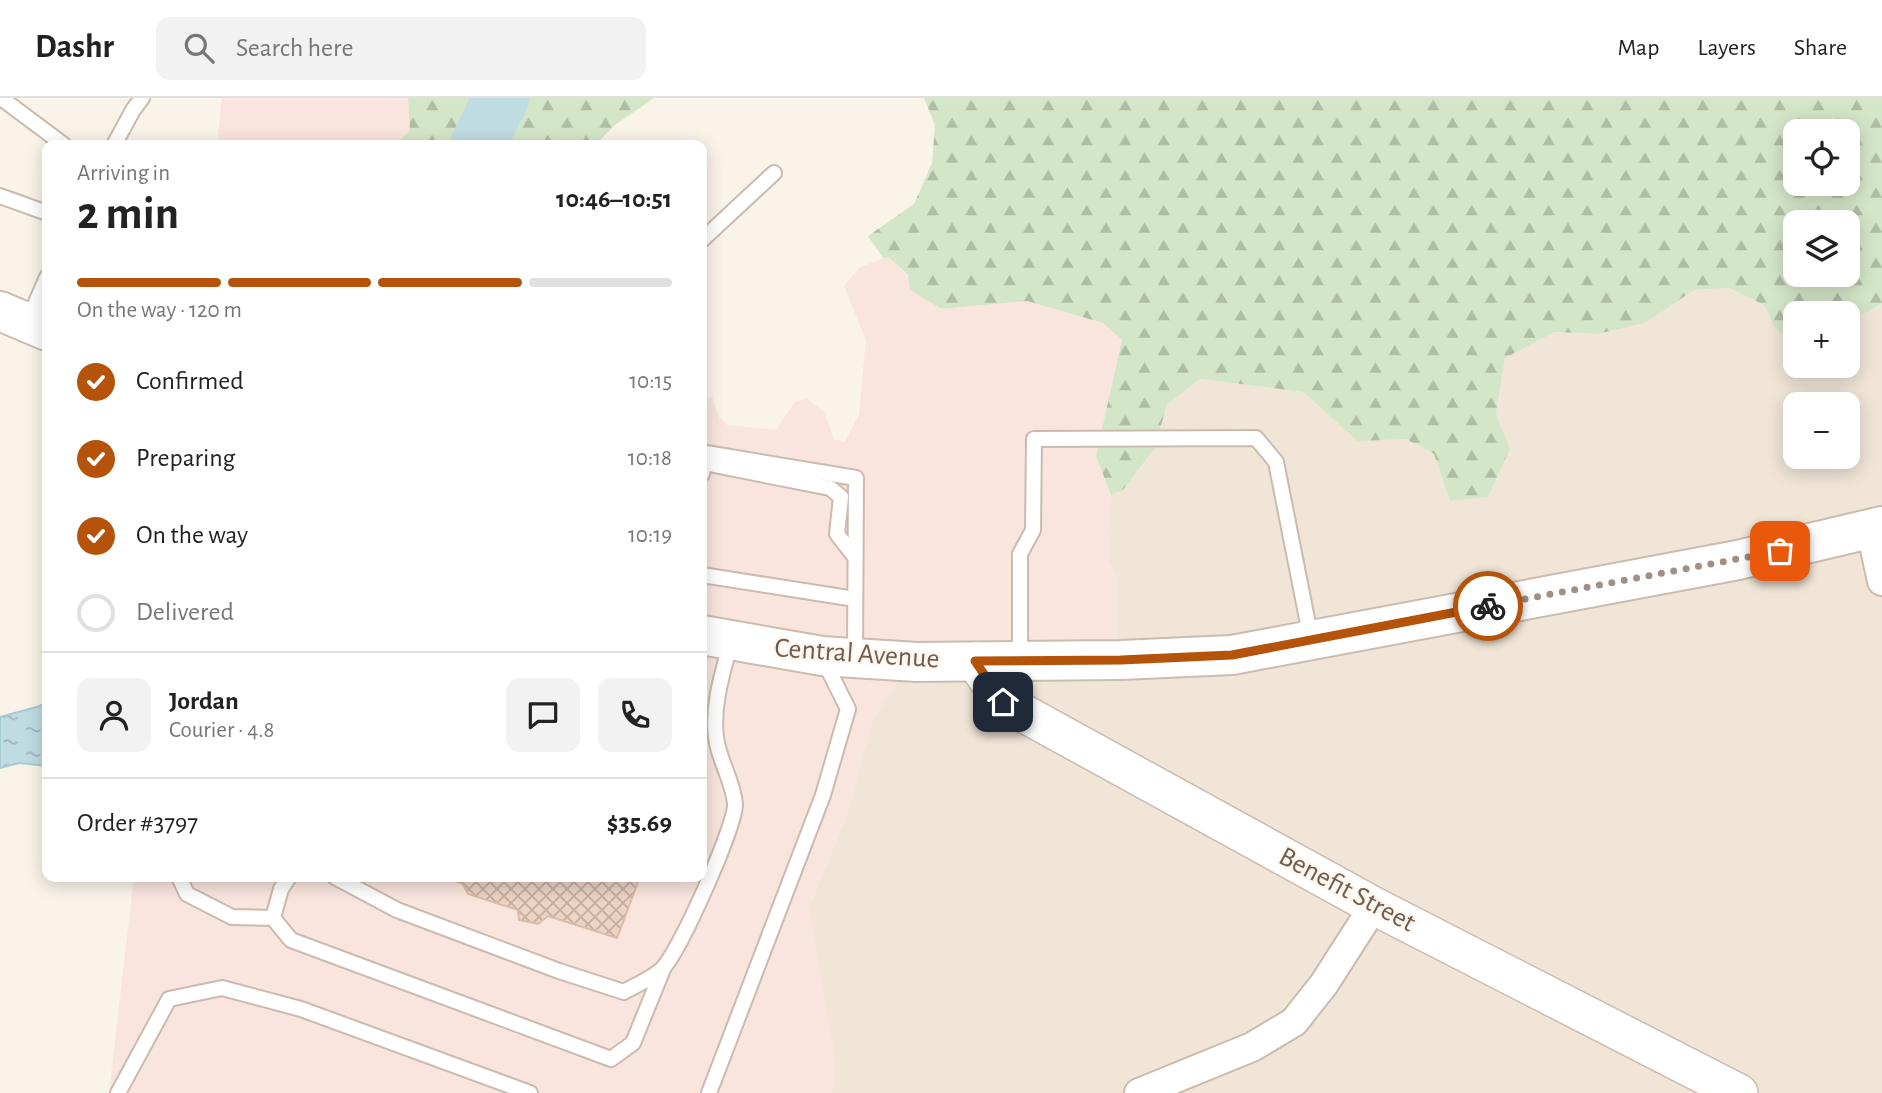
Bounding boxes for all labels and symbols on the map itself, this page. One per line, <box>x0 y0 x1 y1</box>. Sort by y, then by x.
pin <box>1750 521 1810 581</box>
courier <box>1453 571 1523 641</box>
street label: Central Avenue <box>774 634 940 674</box>
pin <box>973 672 1033 732</box>
street label: Benefit Street <box>1274 842 1420 938</box>

